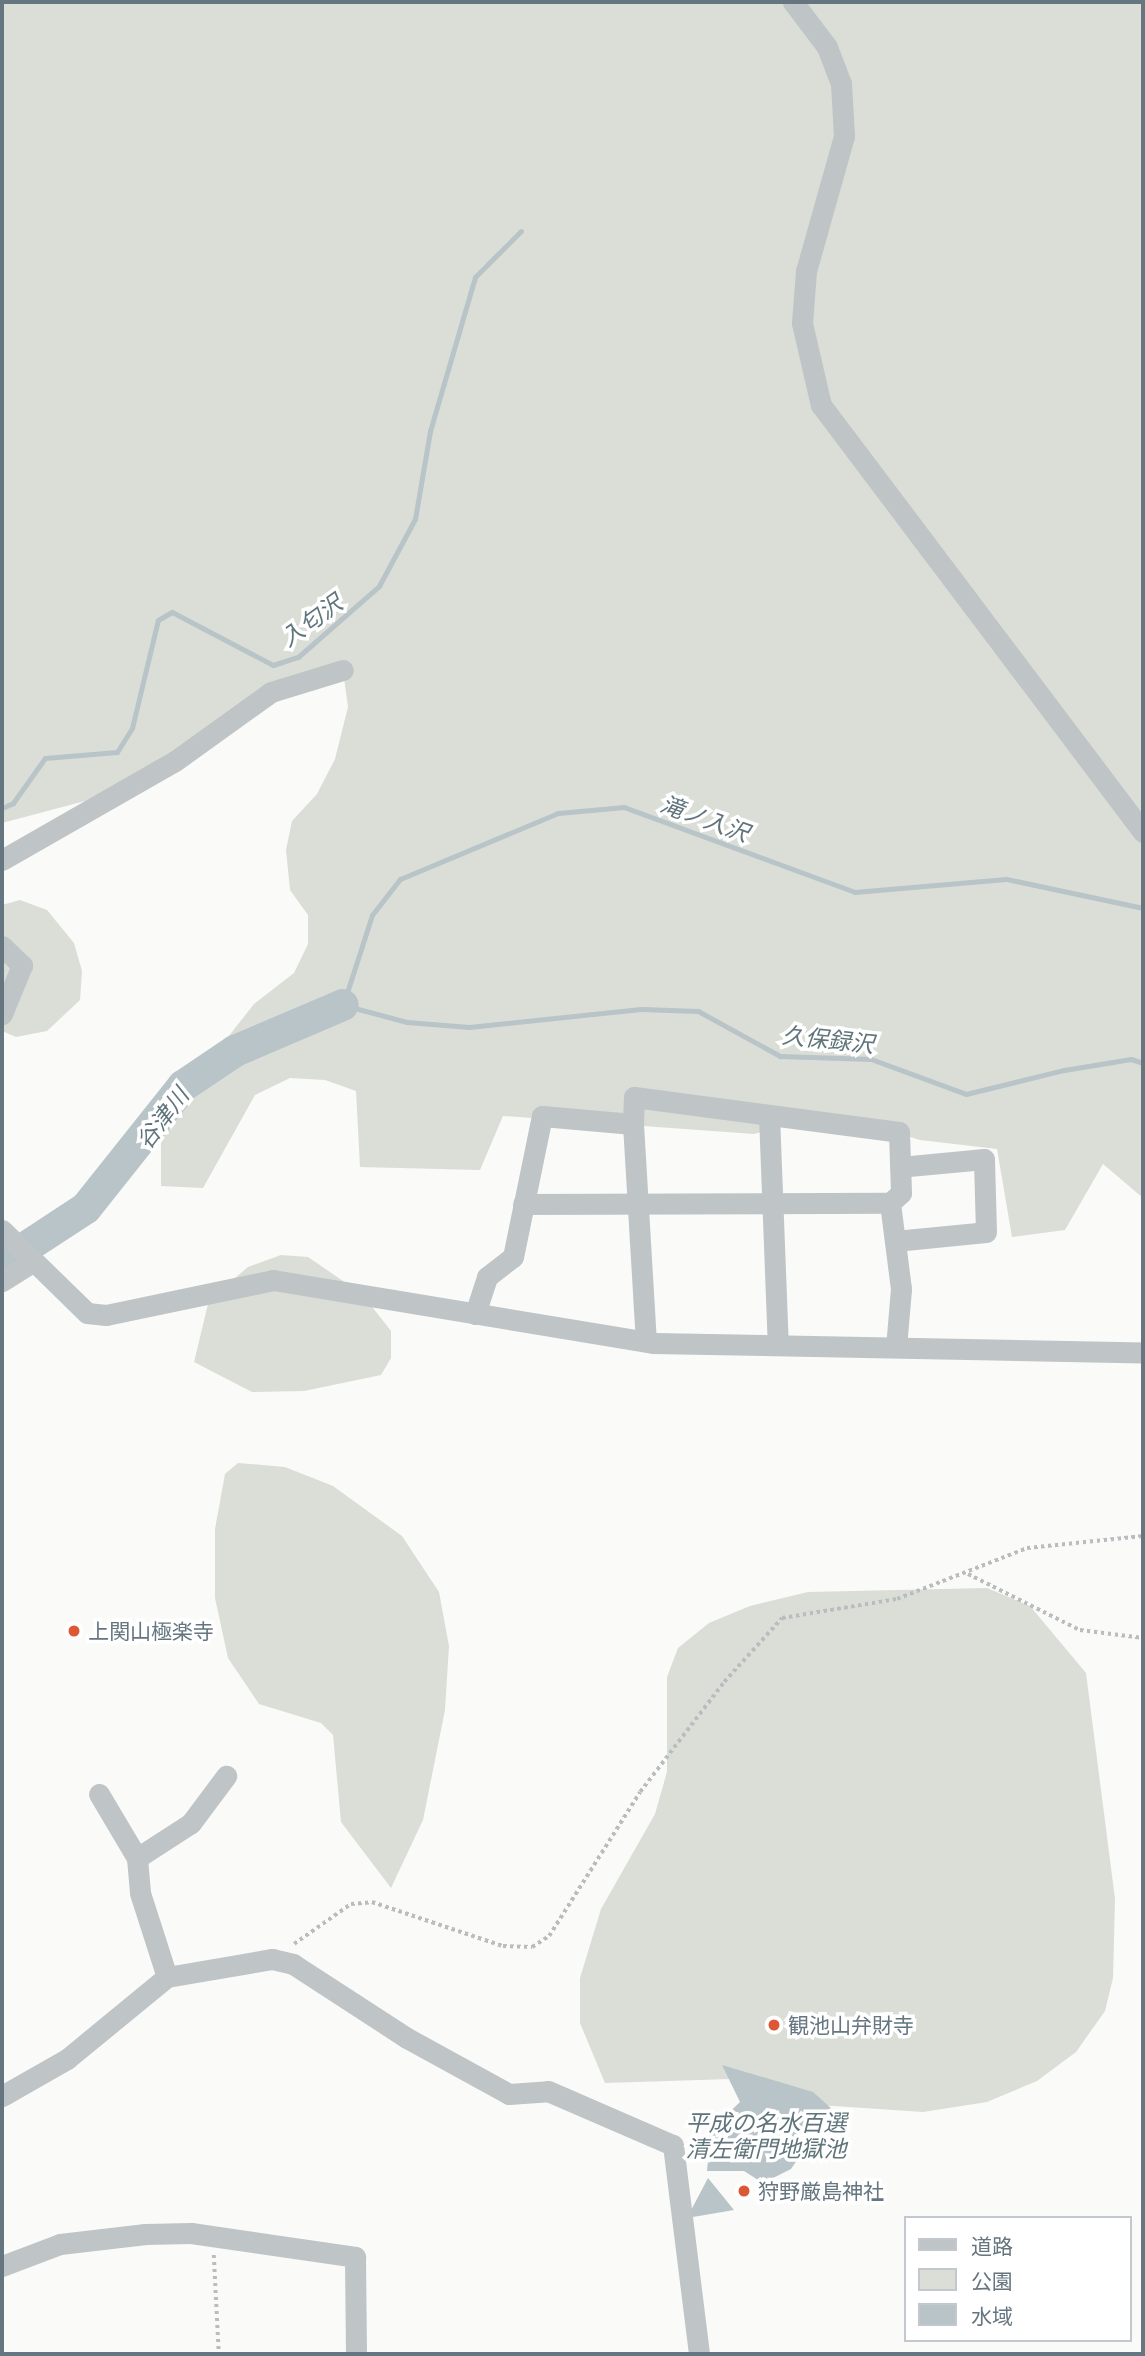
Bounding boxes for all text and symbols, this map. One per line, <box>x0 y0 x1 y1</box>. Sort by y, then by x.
water label: 入匂沢 <box>275 589 347 651</box>
water label: 滝ノ入沢 <box>657 789 753 847</box>
water label: 久保録沢 <box>781 1020 875 1058</box>
water label: 谷津川 <box>130 1082 194 1154</box>
place label: 上関山極楽寺 <box>88 1618 214 1644</box>
marker: 上関山極楽寺 <box>66 1623 82 1639</box>
place label: 観池山弁財寺 <box>788 2012 914 2038</box>
marker: 観池山弁財寺 <box>766 2017 782 2033</box>
water label: 平成の名水百選 清左衛門地獄池 <box>686 2108 846 2162</box>
place label: 狩野厳島神社 <box>758 2178 884 2204</box>
marker: 狩野厳島神社 <box>736 2183 752 2199</box>
legend <box>904 2216 1131 2342</box>
text: 道路 <box>971 2233 1013 2258</box>
text: 公園 <box>971 2268 1013 2293</box>
text: 水域 <box>971 2303 1013 2328</box>

